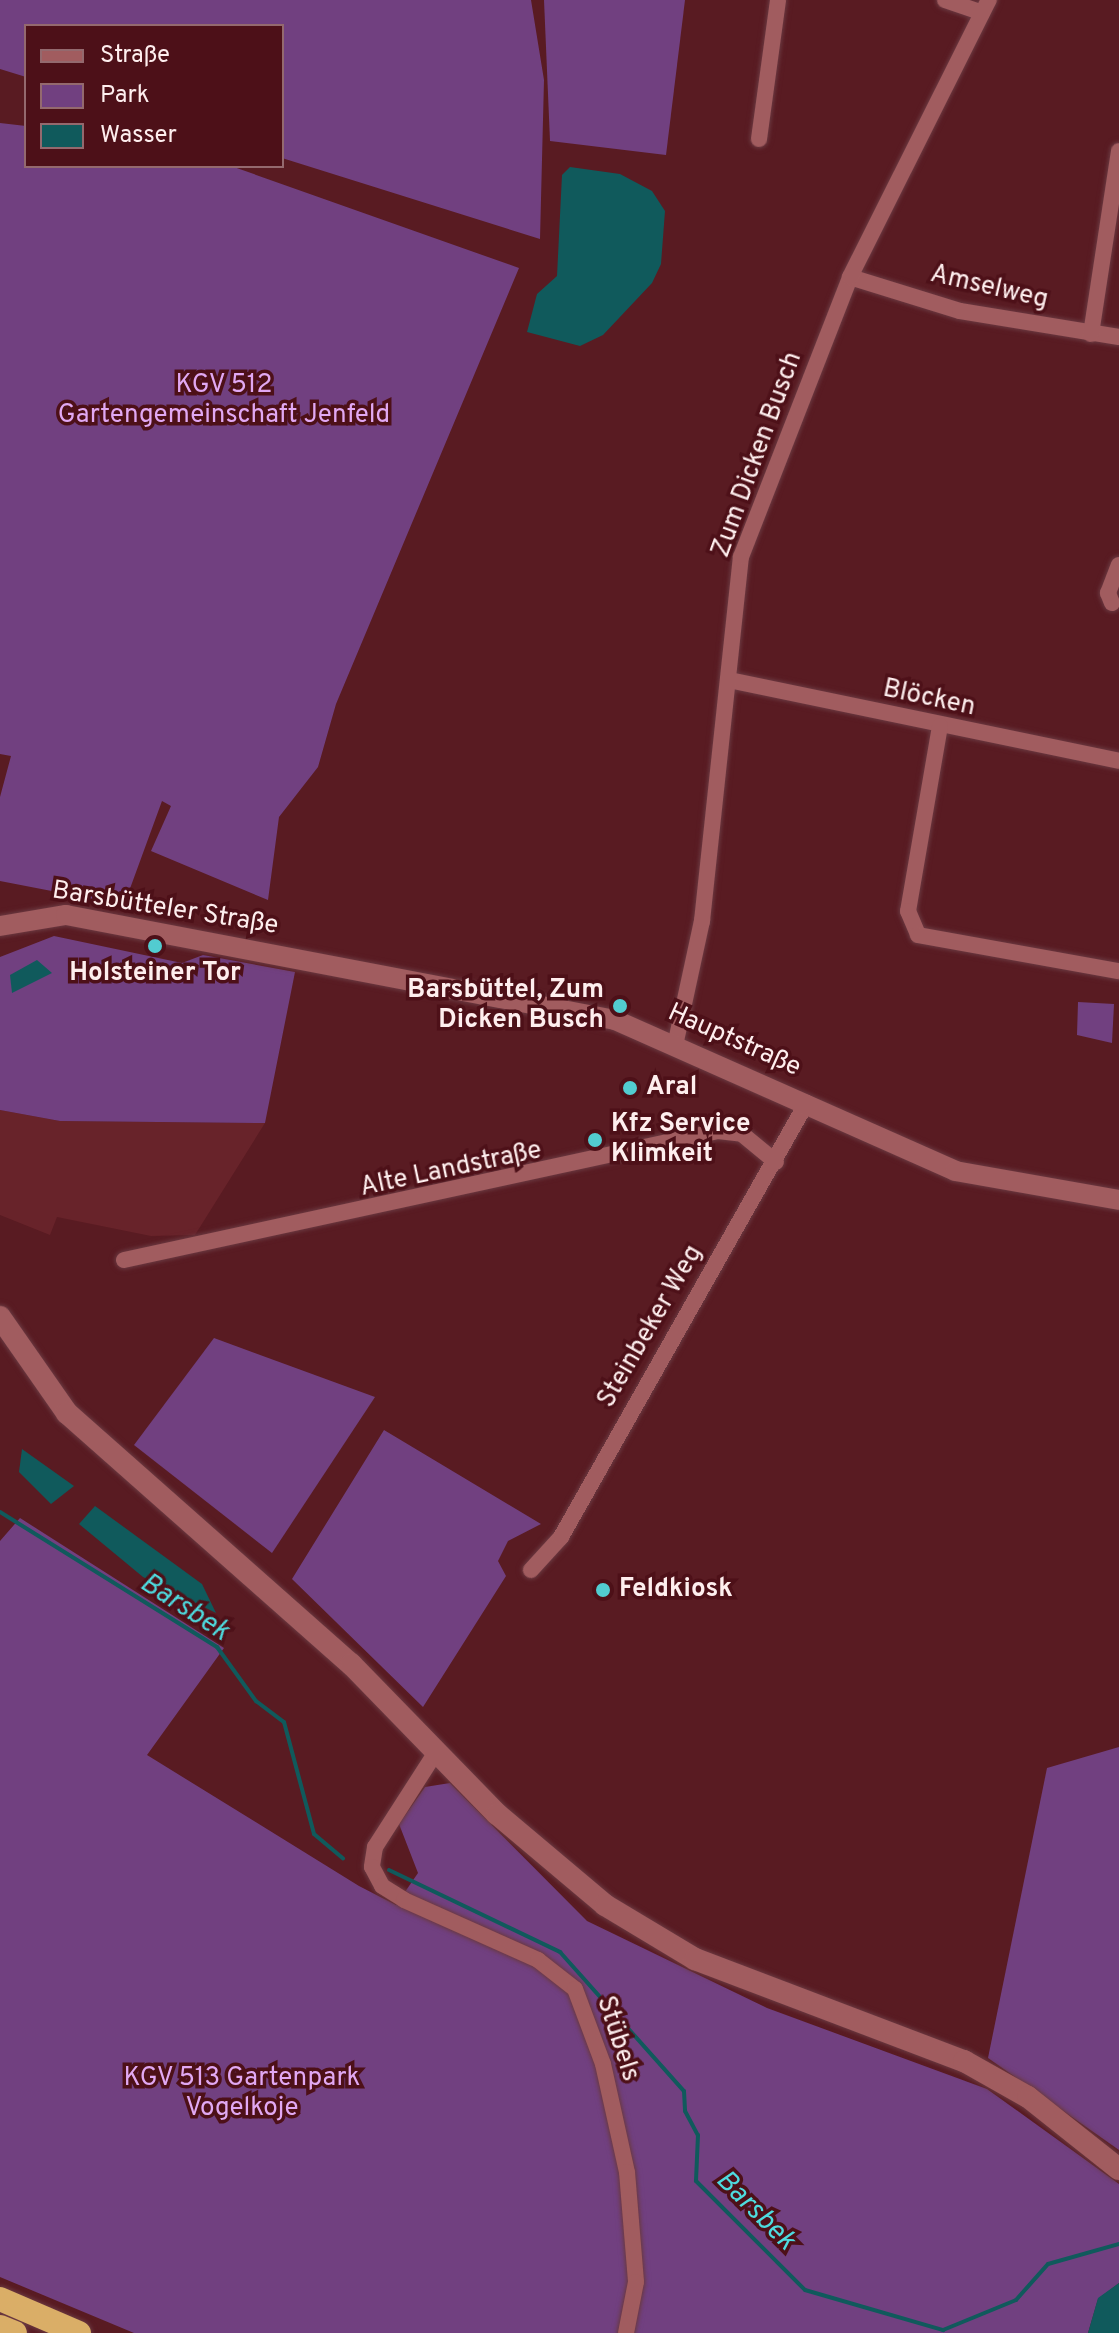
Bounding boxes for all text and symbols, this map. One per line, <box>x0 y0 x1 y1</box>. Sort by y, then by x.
legend <box>24 24 284 168</box>
text: Straße <box>100 41 170 71</box>
text: Park <box>100 81 150 111</box>
text: Wasser <box>100 121 177 151</box>
street label: Amselweg <box>927 259 1051 317</box>
street label: Zum Dicken Busch <box>706 348 810 562</box>
park label: KGV 512 Gartengemeinschaft Jenfeld <box>58 370 390 432</box>
street label: Blöcken <box>880 674 978 724</box>
street label: Barsbütteler Straße <box>50 876 280 942</box>
marker: Holsteiner Tor <box>146 937 164 955</box>
place label: Holsteiner Tor <box>69 958 241 990</box>
place label: Barsbüttel, Zum Dicken Busch <box>407 975 604 1036</box>
marker: Barsbüttel, Zum Dicken Busch <box>611 997 629 1015</box>
street label: Hauptstraße <box>663 998 805 1084</box>
place label: Aral <box>646 1072 697 1104</box>
marker: Aral <box>621 1079 639 1097</box>
place label: Kfz Service Klimkeit <box>611 1109 750 1170</box>
marker: Kfz Service Klimkeit <box>586 1131 604 1149</box>
street label: Alte Landstraße <box>357 1136 545 1204</box>
street label: Steinbeker Weg <box>592 1240 710 1414</box>
water label: Barsbek <box>133 1567 235 1649</box>
place label: Feldkiosk <box>619 1574 733 1606</box>
marker: Feldkiosk <box>594 1581 612 1599</box>
street label: Stübels <box>589 1992 645 2086</box>
park label: KGV 513 Gartenpark Vogelkoje <box>123 2063 361 2124</box>
water label: Barsbek <box>708 2164 802 2258</box>

